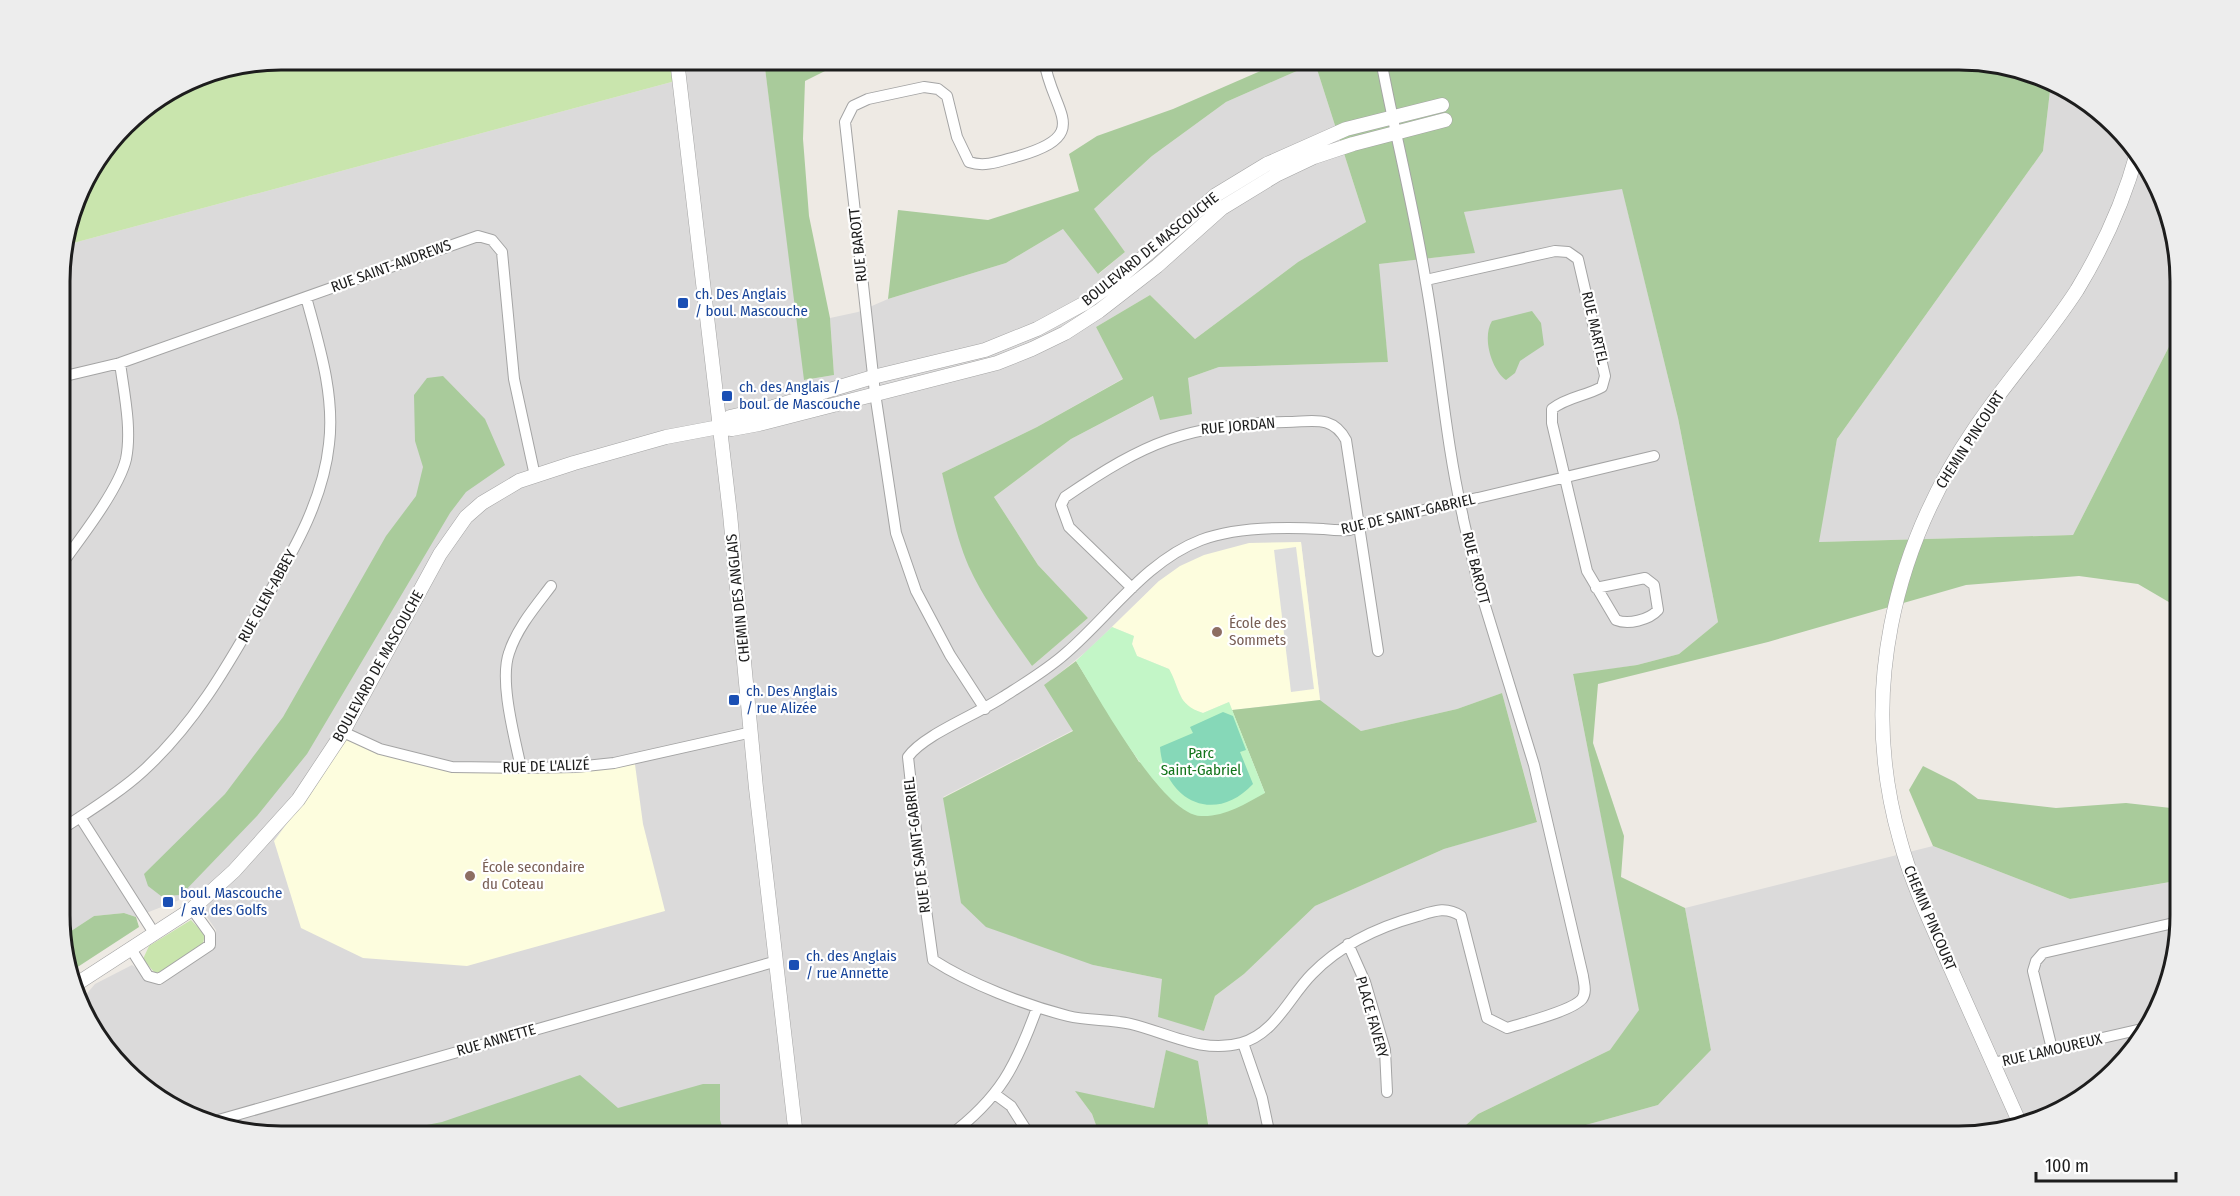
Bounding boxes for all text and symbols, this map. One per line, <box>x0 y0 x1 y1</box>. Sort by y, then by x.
street label: BOULEVARD DE MASCOUCHE <box>1078 188 1222 310</box>
street label: RUE BAROTT <box>845 207 871 283</box>
street label: RUE SAINT-ANDREWS <box>328 236 454 296</box>
place label: ch. Des Anglais / boul. Mascouche <box>695 285 808 320</box>
street label: RUE MARTEL <box>1578 290 1612 367</box>
marker: ch. Des Anglais / boul. Mascouche <box>676 296 690 310</box>
place label: ch. des Anglais / boul. de Mascouche <box>739 378 860 413</box>
street label: CHEMIN PINCOURT <box>1932 388 2008 492</box>
marker: ch. des Anglais / boul. de Mascouche <box>720 389 734 403</box>
street label: RUE JORDAN <box>1200 414 1276 438</box>
street label: RUE DE SAINT-GABRIEL <box>1339 490 1477 538</box>
street label: RUE BAROTT <box>1458 530 1494 606</box>
street label: CHEMIN DES ANGLAIS <box>722 533 754 663</box>
street label: RUE GLEN-ABBEY <box>234 546 300 645</box>
street label: BOULEVARD DE MASCOUCHE <box>329 587 427 745</box>
place label: École des Sommets <box>1229 614 1286 649</box>
marker: École des Sommets <box>1210 625 1224 639</box>
place label: ch. Des Anglais / rue Alizée <box>746 682 837 717</box>
marker: ch. Des Anglais / rue Alizée <box>727 693 741 707</box>
park label: Parc Saint-Gabriel <box>1161 744 1241 779</box>
street label: RUE DE L'ALIZÉ <box>502 755 590 777</box>
street label: RUE DE SAINT-GABRIEL <box>900 775 934 914</box>
place label: École secondaire du Coteau <box>482 858 585 893</box>
street label: CHEMIN PINCOURT <box>1900 863 1960 973</box>
marker: École secondaire du Coteau <box>463 869 477 883</box>
place label: boul. Mascouche / av. des Golfs <box>180 884 282 919</box>
marker: boul. Mascouche / av. des Golfs <box>161 895 175 909</box>
place label: ch. des Anglais / rue Annette <box>806 947 897 982</box>
marker: ch. des Anglais / rue Annette <box>787 958 801 972</box>
street label: PLACE FAVERY <box>1352 974 1392 1060</box>
street label: RUE ANNETTE <box>454 1020 538 1060</box>
street label: RUE LAMOUREUX <box>2000 1030 2104 1070</box>
scale bar <box>2036 1145 2176 1183</box>
text: 100 m <box>2045 1155 2089 1177</box>

